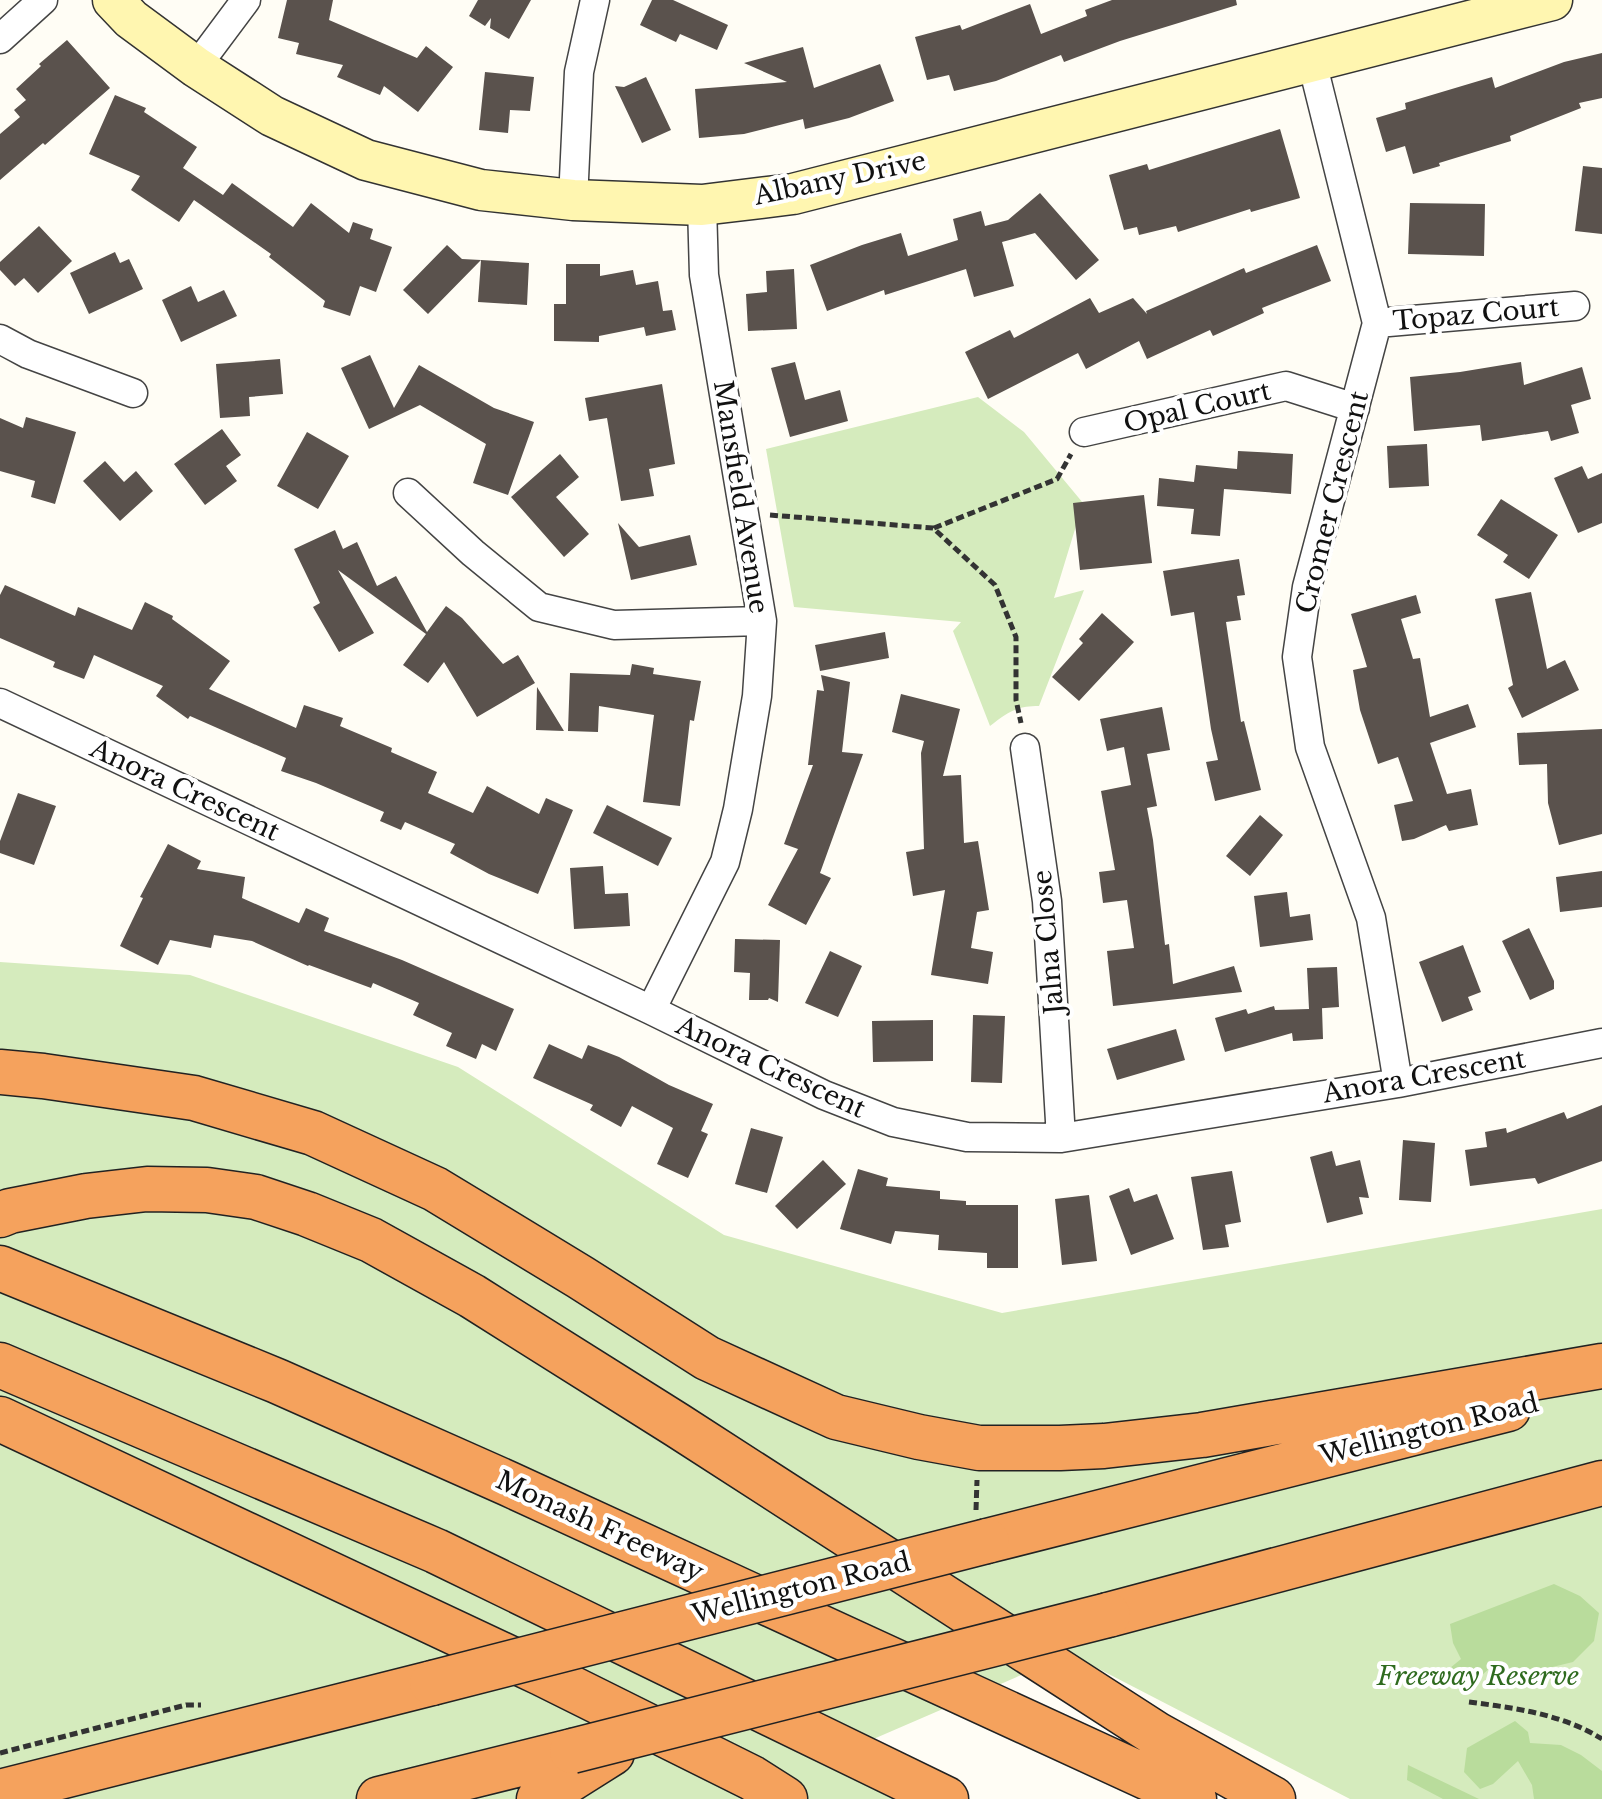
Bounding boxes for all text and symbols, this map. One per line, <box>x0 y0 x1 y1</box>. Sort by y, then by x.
street label: Albany Drive <box>750 144 929 212</box>
street label: Topaz Court <box>1392 291 1560 337</box>
street label: Opal Court <box>1120 374 1274 439</box>
street label: Mansfield Avenue <box>707 378 775 616</box>
street label: Cromer Crescent <box>1289 387 1375 617</box>
street label: Anora Crescent <box>84 732 285 848</box>
street label: Jalna Close <box>1026 869 1071 1018</box>
street label: Anora Crescent <box>670 1009 871 1125</box>
street label: Anora Crescent <box>1319 1042 1528 1110</box>
street label: Wellington Road <box>1315 1386 1542 1472</box>
street label: Monash Freeway <box>491 1464 709 1588</box>
street label: Wellington Road <box>687 1545 914 1631</box>
park label: Freeway Reserve <box>1376 1660 1579 1692</box>

